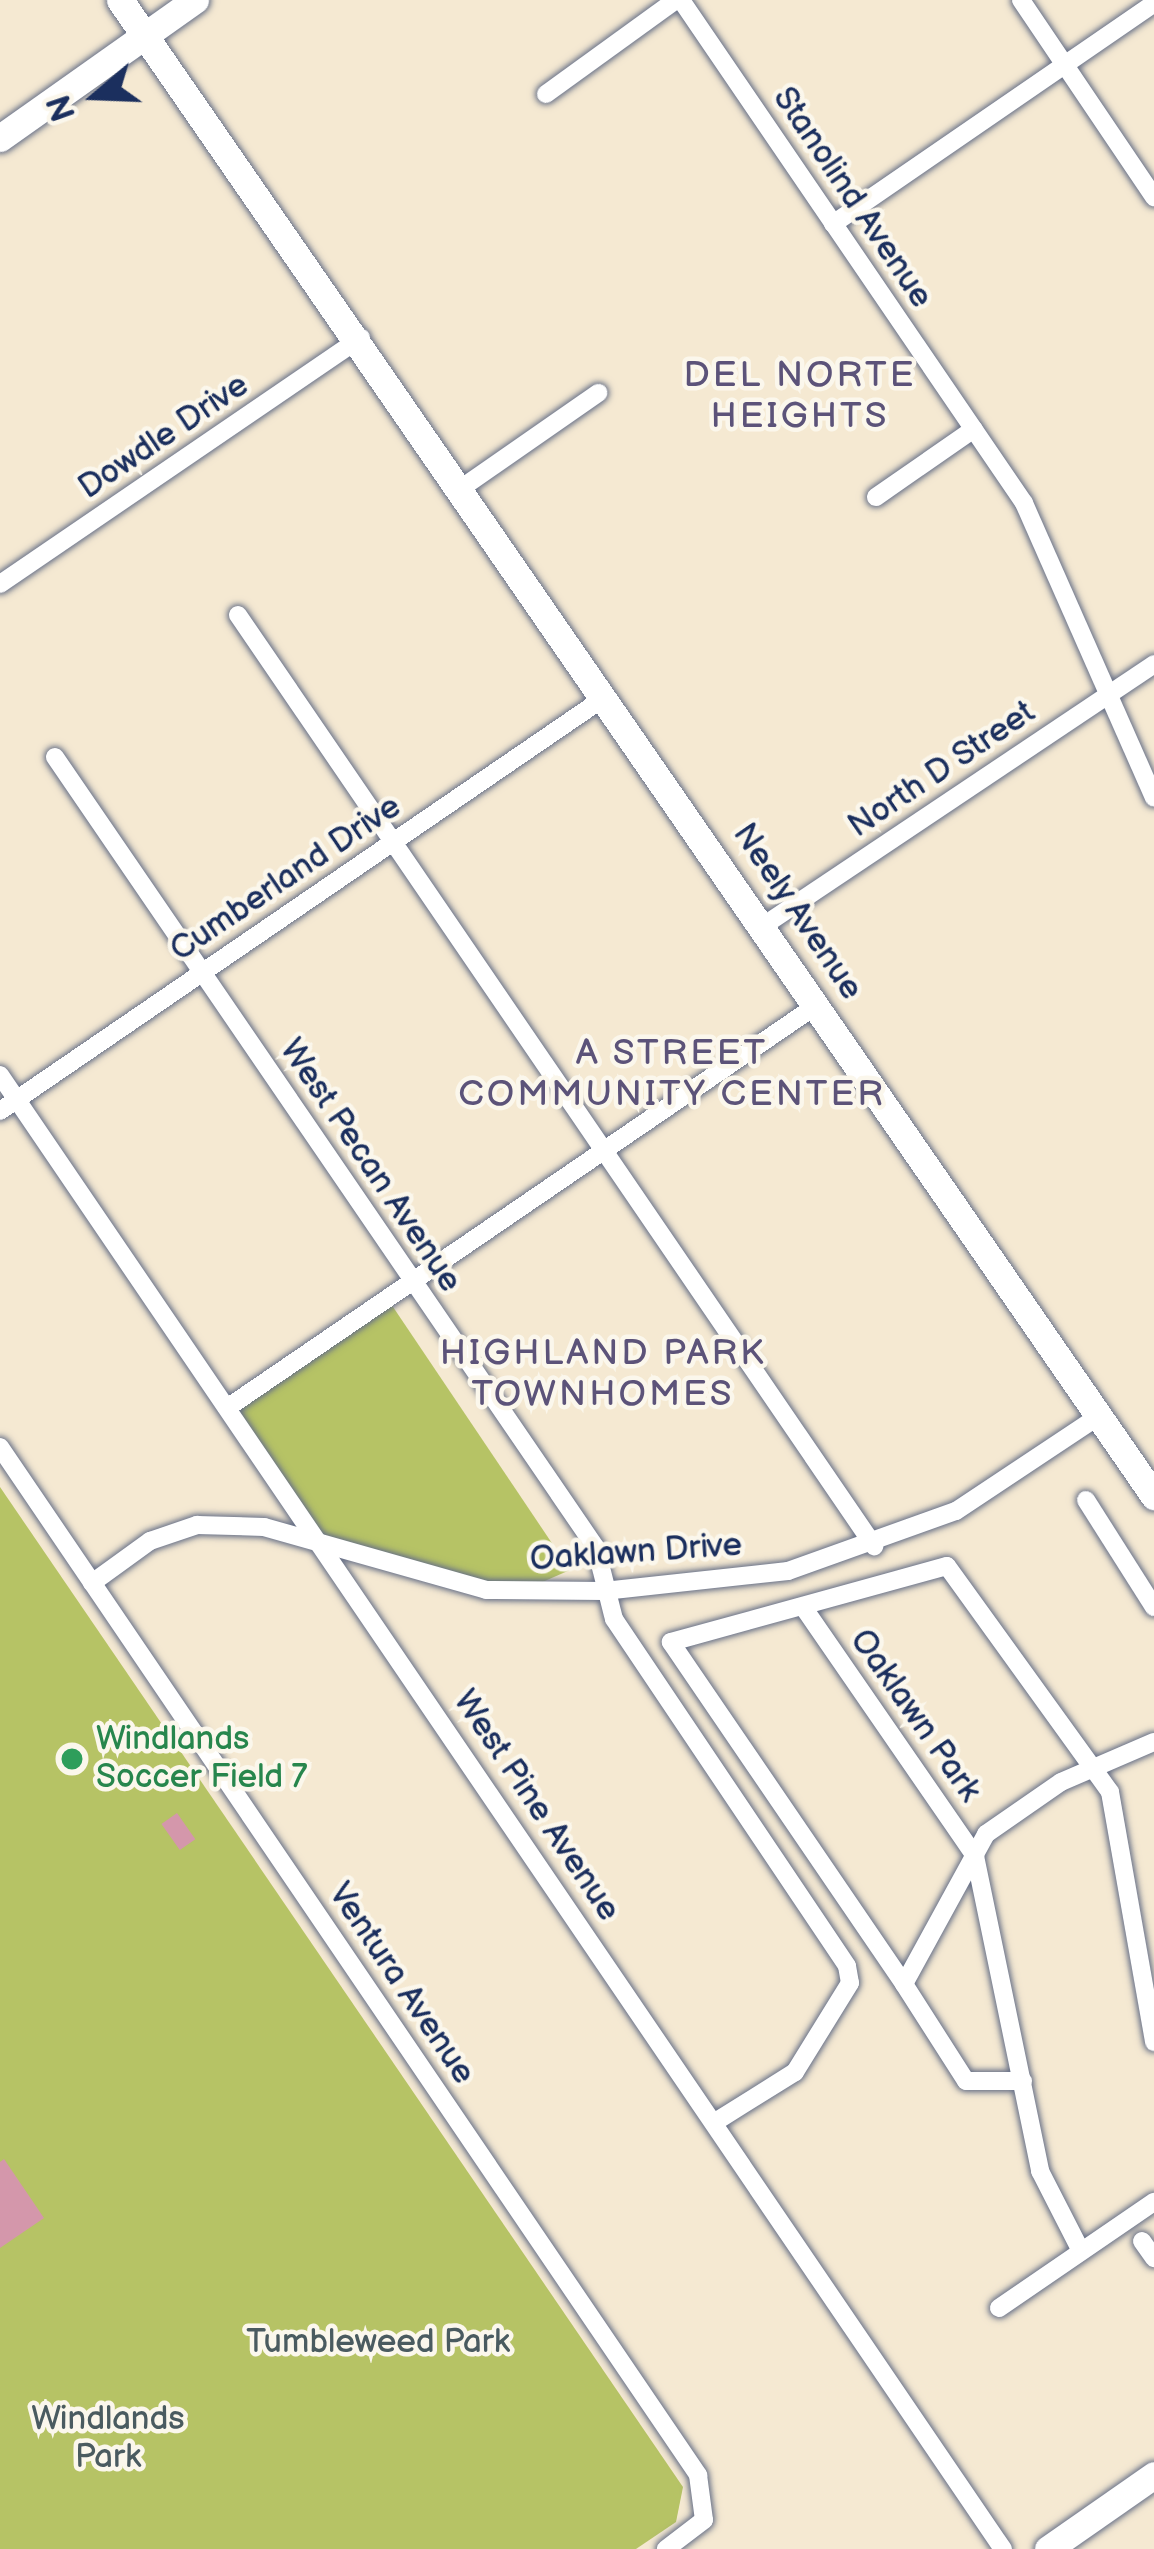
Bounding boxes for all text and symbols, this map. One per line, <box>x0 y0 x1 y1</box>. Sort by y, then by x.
north arrow <box>36 36 156 156</box>
street label: Stanolind Avenue <box>764 80 940 316</box>
text: N <box>39 89 85 126</box>
district label: DEL NORTE HEIGHTS <box>684 353 916 438</box>
street label: Dowdle Drive <box>72 366 256 508</box>
street label: North D Street <box>841 693 1043 847</box>
street label: Cumberland Drive <box>163 787 409 971</box>
street label: Neely Avenue <box>723 816 871 1008</box>
district label: A STREET COMMUNITY CENTER <box>458 1031 886 1116</box>
street label: West Pecan Avenue <box>271 1032 469 1300</box>
district label: HIGHLAND PARK TOWNHOMES <box>440 1331 766 1416</box>
street label: Oaklawn Drive <box>529 1526 743 1580</box>
street label: Oaklawn Park <box>841 1622 989 1810</box>
street label: West Pine Avenue <box>444 1683 628 1929</box>
place label: Windlands Soccer Field 7 <box>96 1720 308 1798</box>
marker: Windlands Soccer Field 7 <box>59 1746 85 1772</box>
street label: Ventura Avenue <box>319 1876 483 2092</box>
park label: Tumbleweed Park <box>246 2323 510 2363</box>
park label: Windlands Park <box>31 2400 185 2478</box>

